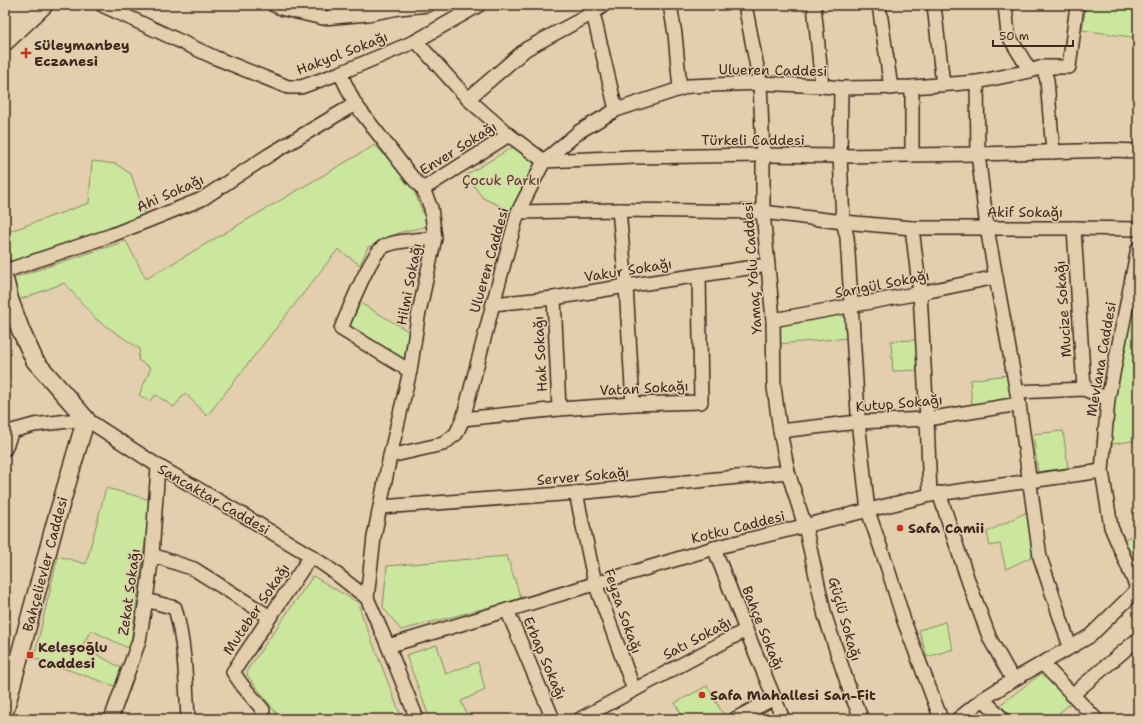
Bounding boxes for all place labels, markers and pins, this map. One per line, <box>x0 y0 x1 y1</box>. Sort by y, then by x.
place label: Süleymanbey Eczanesi <box>34 36 130 70</box>
marker: Süleymanbey Eczanesi <box>21 48 31 58</box>
place label: Safa Camii <box>908 519 984 537</box>
marker: Safa Camii <box>895 523 905 533</box>
place label: Keleşoğlu Caddesi <box>38 638 108 672</box>
marker: Keleşoğlu Caddesi <box>25 650 35 660</box>
place label: Safa Mahallesi San-Fit <box>710 686 876 704</box>
marker: Safa Mahallesi San-Fit <box>697 690 707 700</box>

